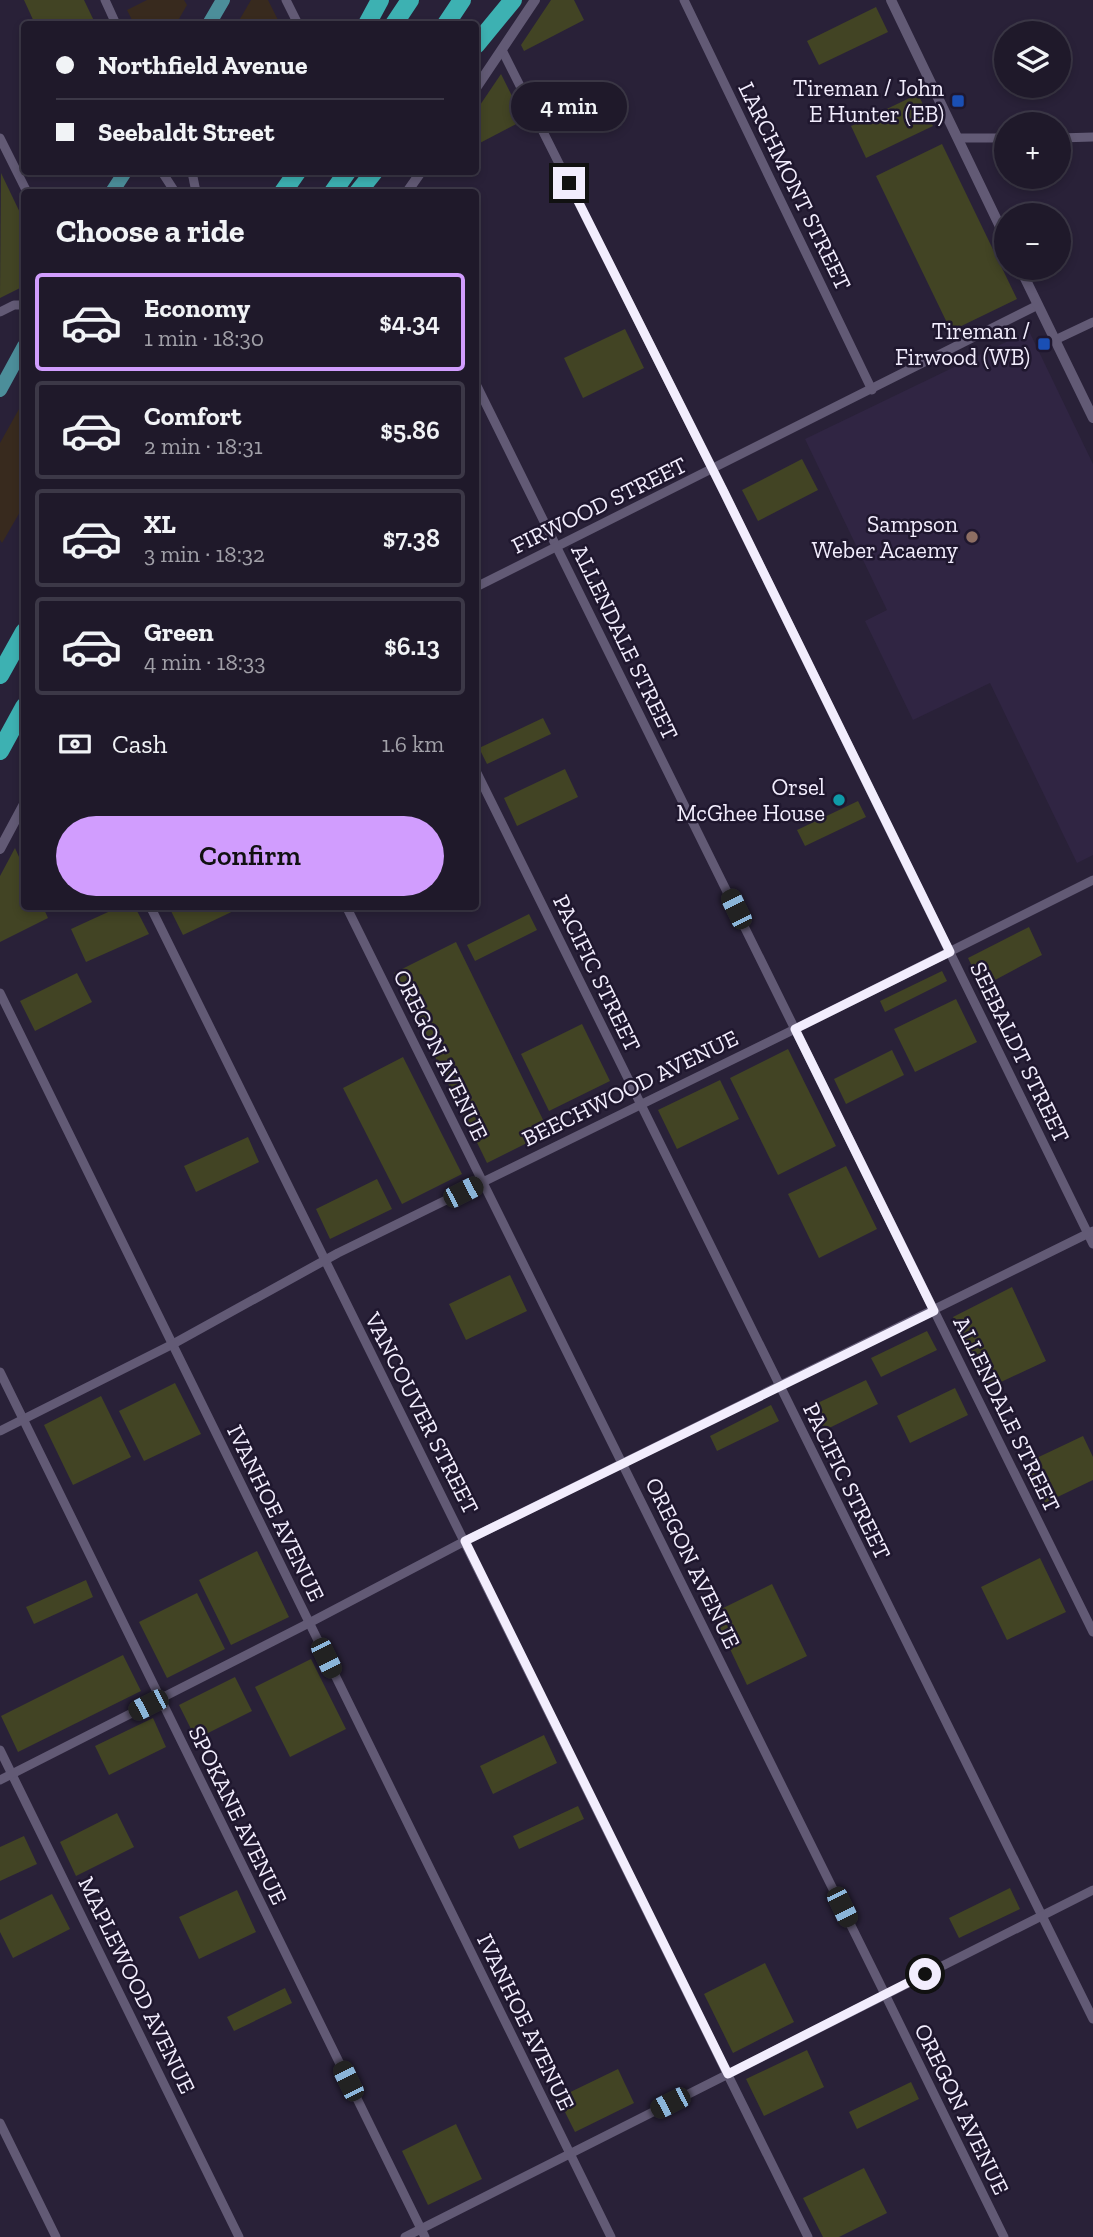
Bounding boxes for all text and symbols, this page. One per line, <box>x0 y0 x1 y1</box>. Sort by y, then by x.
map controls <box>994 21 1071 280</box>
button: layers <box>994 21 1071 98</box>
text: Northfield Avenue <box>98 49 308 81</box>
place label: Tireman / John E Hunter (EB) <box>793 74 944 128</box>
street label: LARCHMONT STREET <box>732 77 858 295</box>
callout: 4 min <box>511 82 627 130</box>
text: 4 min <box>540 92 598 120</box>
marker: Tireman / John E Hunter (EB) <box>950 93 966 109</box>
button: + <box>994 112 1071 189</box>
text: Seebaldt Street <box>98 116 274 148</box>
route end <box>553 167 585 199</box>
button: − <box>994 203 1071 280</box>
text: Choose a ride <box>56 212 244 250</box>
icon: car <box>60 291 123 354</box>
text: Economy <box>144 292 250 324</box>
text: $4.34 <box>379 306 440 338</box>
place label: Tireman / Firwood (WB) <box>895 317 1030 371</box>
text: 1 min · 18:30 <box>144 324 264 352</box>
marker: Tireman / Firwood (WB) <box>1036 336 1052 352</box>
icon: car <box>60 399 123 462</box>
text: Comfort <box>144 400 241 432</box>
text: $5.86 <box>380 414 440 446</box>
text: 2 min · 18:31 <box>144 432 263 460</box>
street label: FIRWOOD STREET <box>507 450 691 560</box>
icon: car <box>60 507 123 570</box>
text: XL <box>144 508 176 540</box>
place label: Sampson Weber Acaemy <box>812 510 958 564</box>
text: $7.38 <box>383 522 440 554</box>
marker: Sampson Weber Acaemy <box>964 529 980 545</box>
text: 3 min · 18:32 <box>144 540 265 568</box>
street label: ALLENDALE STREET <box>565 540 685 744</box>
icon: car <box>60 615 123 678</box>
text: Green <box>144 616 214 648</box>
text: $6.13 <box>384 630 440 662</box>
text: 4 min · 18:33 <box>144 648 265 676</box>
icon: cash <box>56 725 94 763</box>
text: Cash <box>112 728 167 760</box>
text: 1.6 km <box>381 730 444 758</box>
place label: Orsel McGhee House <box>677 773 825 827</box>
marker: Orsel McGhee House <box>831 792 847 808</box>
button: Confirm <box>56 816 444 896</box>
car <box>718 886 755 932</box>
street label: PACIFIC STREET <box>547 890 647 1056</box>
street label: SEEBALDT STREET <box>964 957 1076 1147</box>
street label: OREGON AVENUE <box>387 965 495 1145</box>
street label: BEECHWOOD AVENUE <box>517 1023 743 1153</box>
car <box>440 1173 487 1211</box>
street label: VANCOUVER STREET <box>359 1307 485 1519</box>
street label: ALLENDALE STREET <box>947 1312 1067 1516</box>
street label: PACIFIC STREET <box>797 1398 897 1564</box>
street label: IVANHOE AVENUE <box>221 1420 331 1606</box>
street label: OREGON AVENUE <box>639 1473 747 1653</box>
car <box>308 1635 345 1681</box>
car <box>125 1686 172 1724</box>
street label: SPOKANE AVENUE <box>183 1721 293 1909</box>
street label: MAPLEWOOD AVENUE <box>72 1872 202 2098</box>
car <box>824 1884 861 1930</box>
street label: IVANHOE AVENUE <box>471 1929 581 2115</box>
route start <box>909 1958 941 1990</box>
street label: OREGON AVENUE <box>908 2019 1016 2199</box>
car <box>330 2058 367 2104</box>
car <box>647 2084 694 2122</box>

